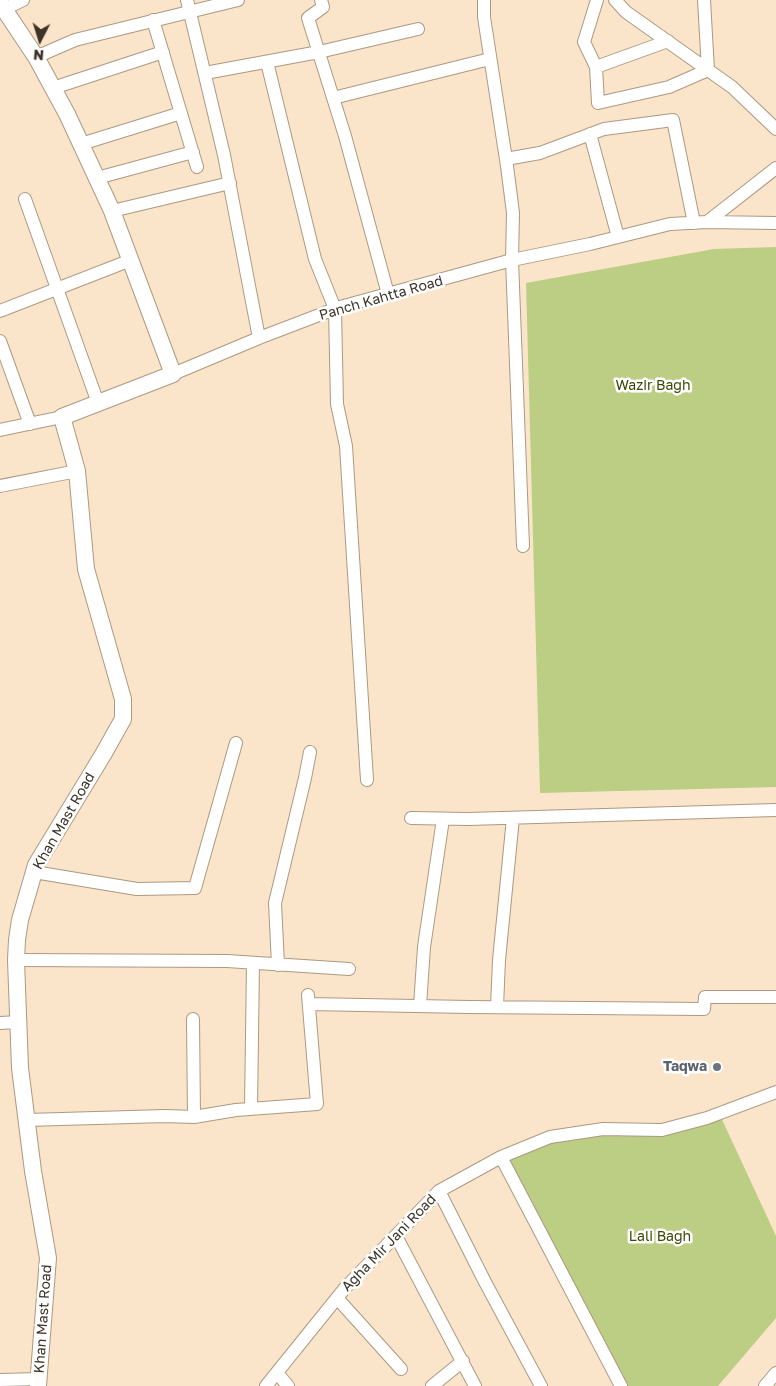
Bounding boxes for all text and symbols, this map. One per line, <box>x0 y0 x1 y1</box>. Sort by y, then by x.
north arrow <box>15 15 65 65</box>
text: N <box>33 47 45 64</box>
street label: Panch Kahtta Road <box>317 272 445 324</box>
park label: Wazir Bagh <box>615 378 691 394</box>
street label: Khan Mast Road <box>29 770 99 872</box>
place label: Taqwa <box>663 1059 707 1075</box>
marker: Taqwa <box>711 1061 723 1073</box>
street label: Agha Mir Jani Road <box>338 1191 440 1295</box>
park label: Lali Bagh <box>629 1229 691 1245</box>
street label: Khan Mast Road <box>31 1264 55 1374</box>

